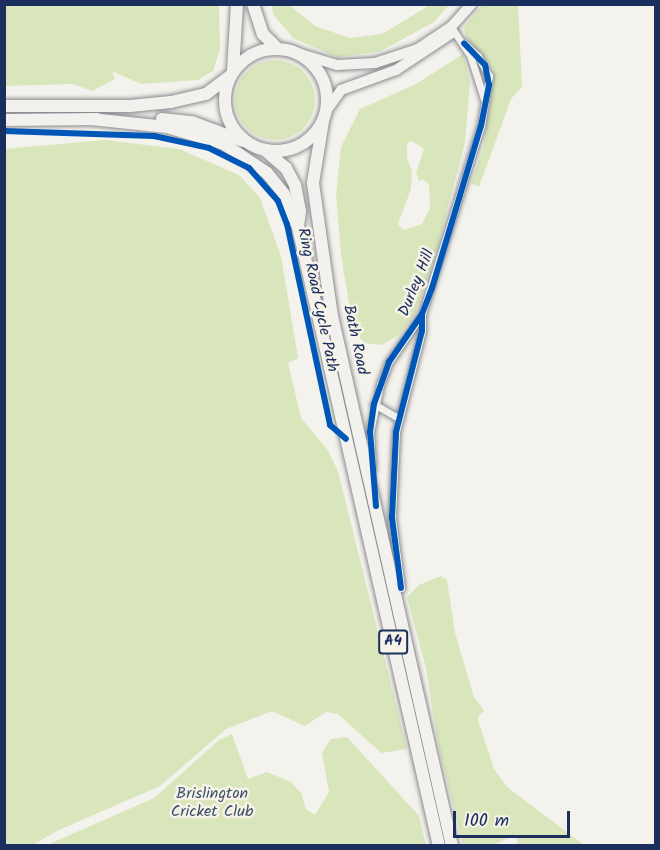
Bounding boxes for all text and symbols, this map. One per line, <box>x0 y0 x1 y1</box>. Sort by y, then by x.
street label: Ring Road Cycle Path <box>292 226 342 374</box>
street label: Durley Hill <box>395 247 439 319</box>
street label: Bath Road <box>338 303 372 377</box>
road number: A4 <box>378 630 408 654</box>
park label: Brislington Cricket Club <box>171 784 253 822</box>
scale bar <box>456 799 573 837</box>
text: 100 m <box>464 807 509 836</box>

